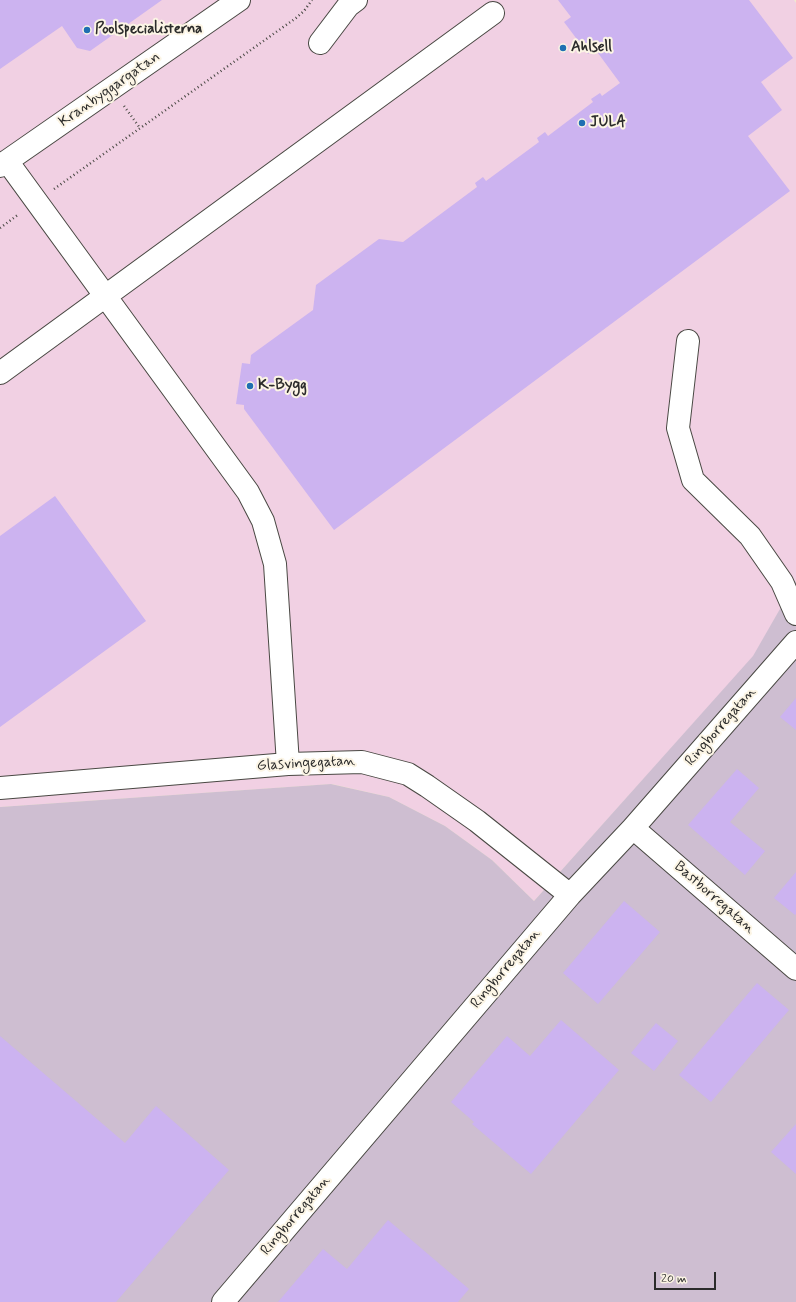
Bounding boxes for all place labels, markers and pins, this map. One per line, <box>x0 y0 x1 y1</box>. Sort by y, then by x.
place label: Poolspecialisterna <box>95 21 202 39</box>
marker: Poolspecialisterna <box>82 25 92 35</box>
place label: Ahlsell <box>571 39 612 57</box>
marker: Ahlsell <box>558 43 568 53</box>
place label: JULA <box>590 114 626 132</box>
marker: JULA <box>577 118 587 128</box>
place label: K-Bygg <box>258 377 307 395</box>
marker: K-Bygg <box>245 381 255 391</box>

